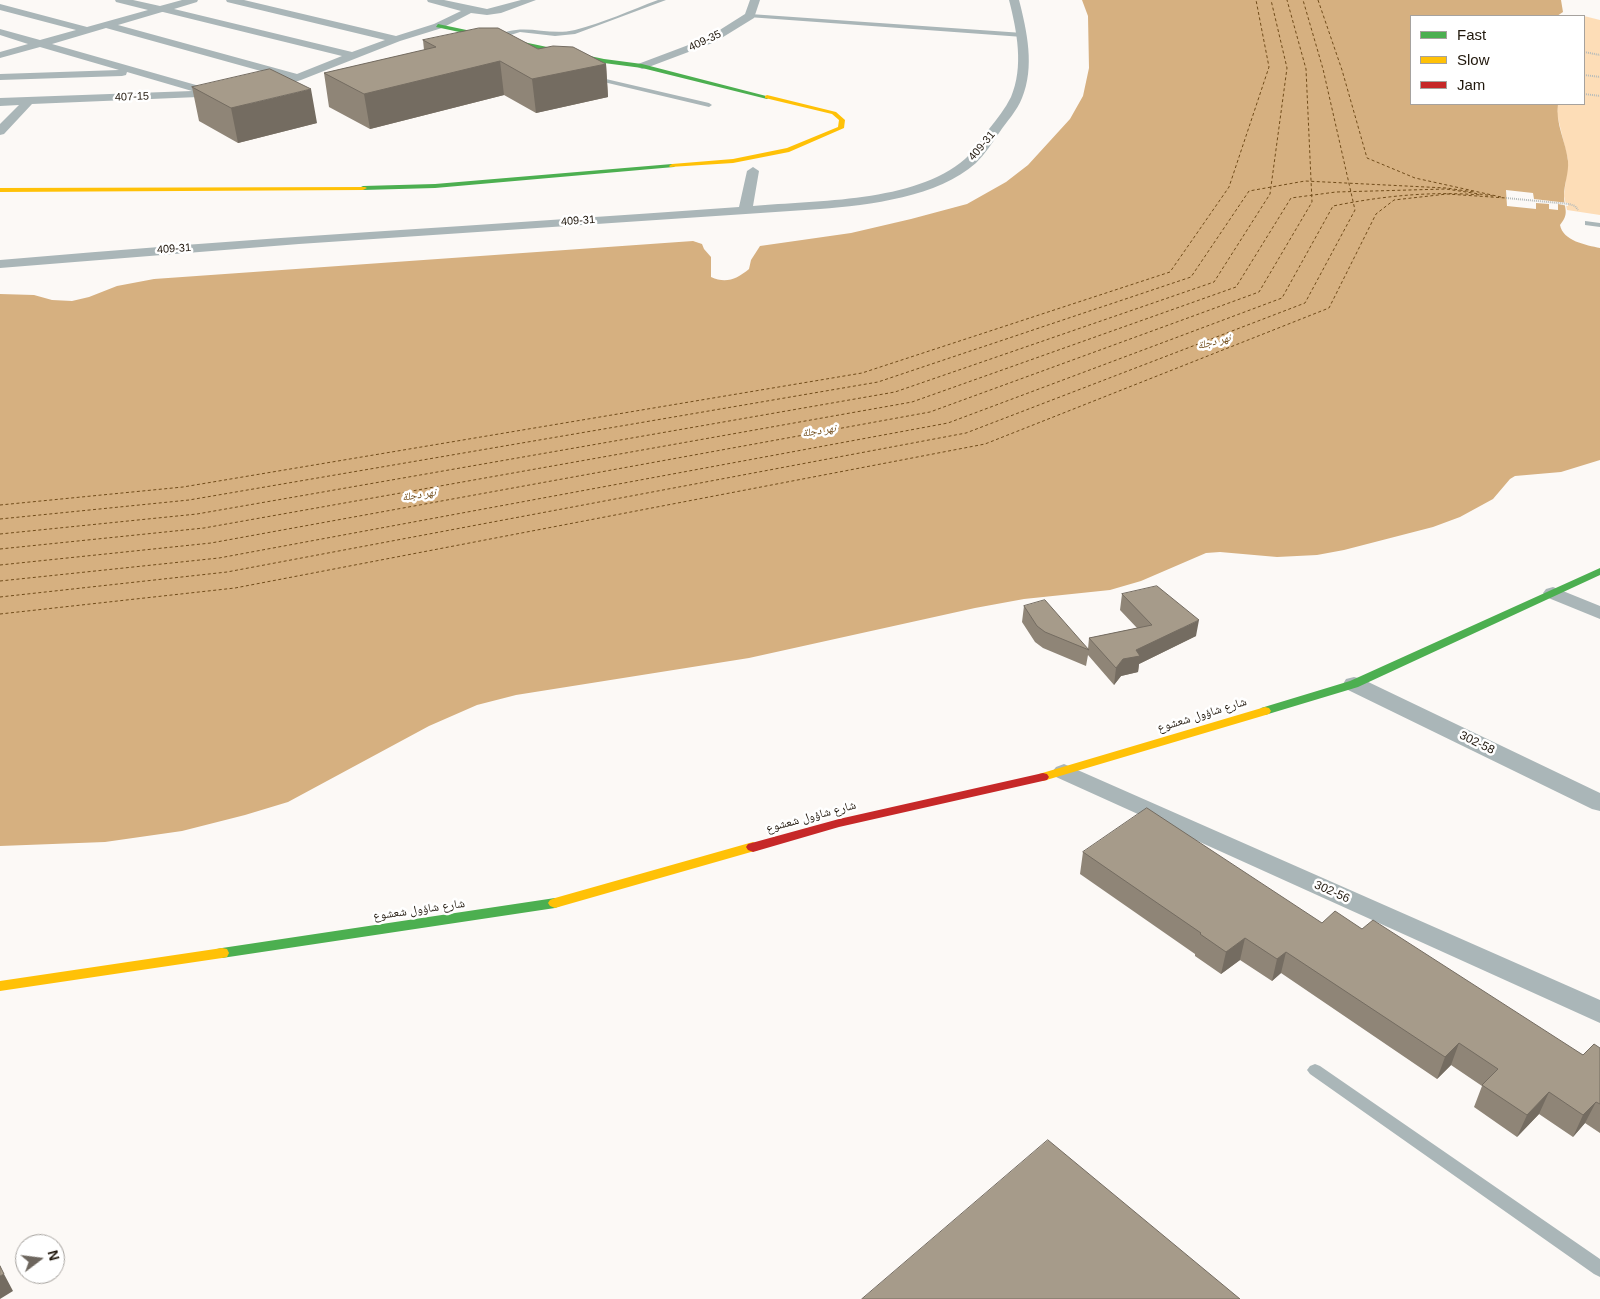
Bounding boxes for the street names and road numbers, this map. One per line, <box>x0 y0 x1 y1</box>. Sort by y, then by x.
street label: 409-35 <box>687 28 723 54</box>
street label: 407-15 <box>115 90 149 104</box>
street label: 409-31 <box>966 129 998 163</box>
street label: 409-31 <box>560 213 596 229</box>
street label: 409-31 <box>156 241 192 257</box>
street label: شارع شاؤول شعشوع <box>1156 695 1248 735</box>
street label: 302-58 <box>1457 728 1497 758</box>
street label: شارع شاؤول شعشوع <box>764 798 858 836</box>
street label: 302-56 <box>1312 878 1352 906</box>
street label: شارع شاؤول شعشوع <box>372 896 466 924</box>

